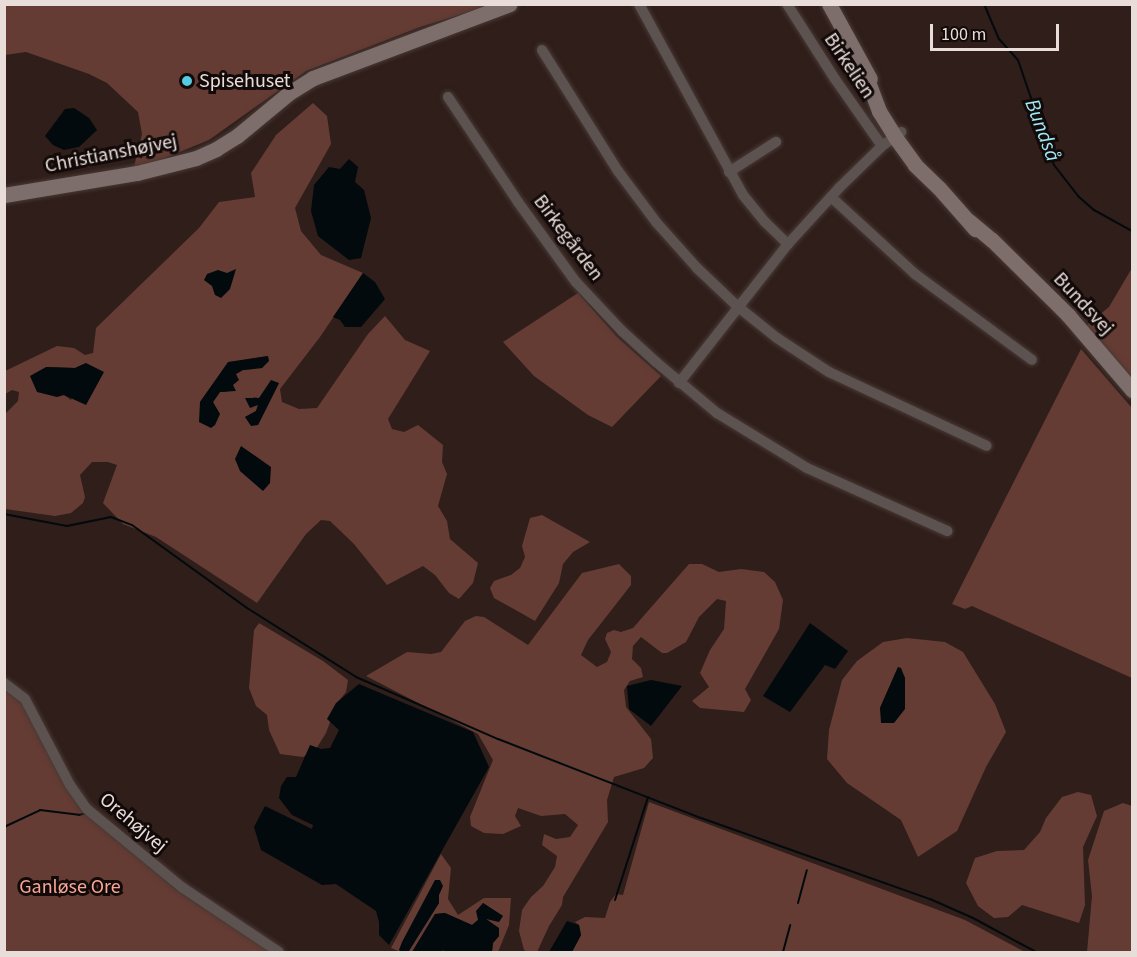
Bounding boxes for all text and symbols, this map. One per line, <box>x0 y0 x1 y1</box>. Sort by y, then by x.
scale bar <box>933 12 1062 50</box>
text: 100 m <box>941 22 986 47</box>
street label: Birkelien <box>818 29 880 103</box>
place label: Spisehuset <box>199 69 291 93</box>
marker: Spisehuset <box>180 74 194 88</box>
water label: Bundså <box>1020 95 1066 165</box>
street label: Christianshøjvej <box>43 129 179 179</box>
street label: Birkegården <box>528 190 608 286</box>
street label: Bundsvej <box>1048 268 1118 340</box>
street label: Orehøjvej <box>94 788 172 858</box>
park label: Ganløse Ore <box>19 875 121 899</box>

